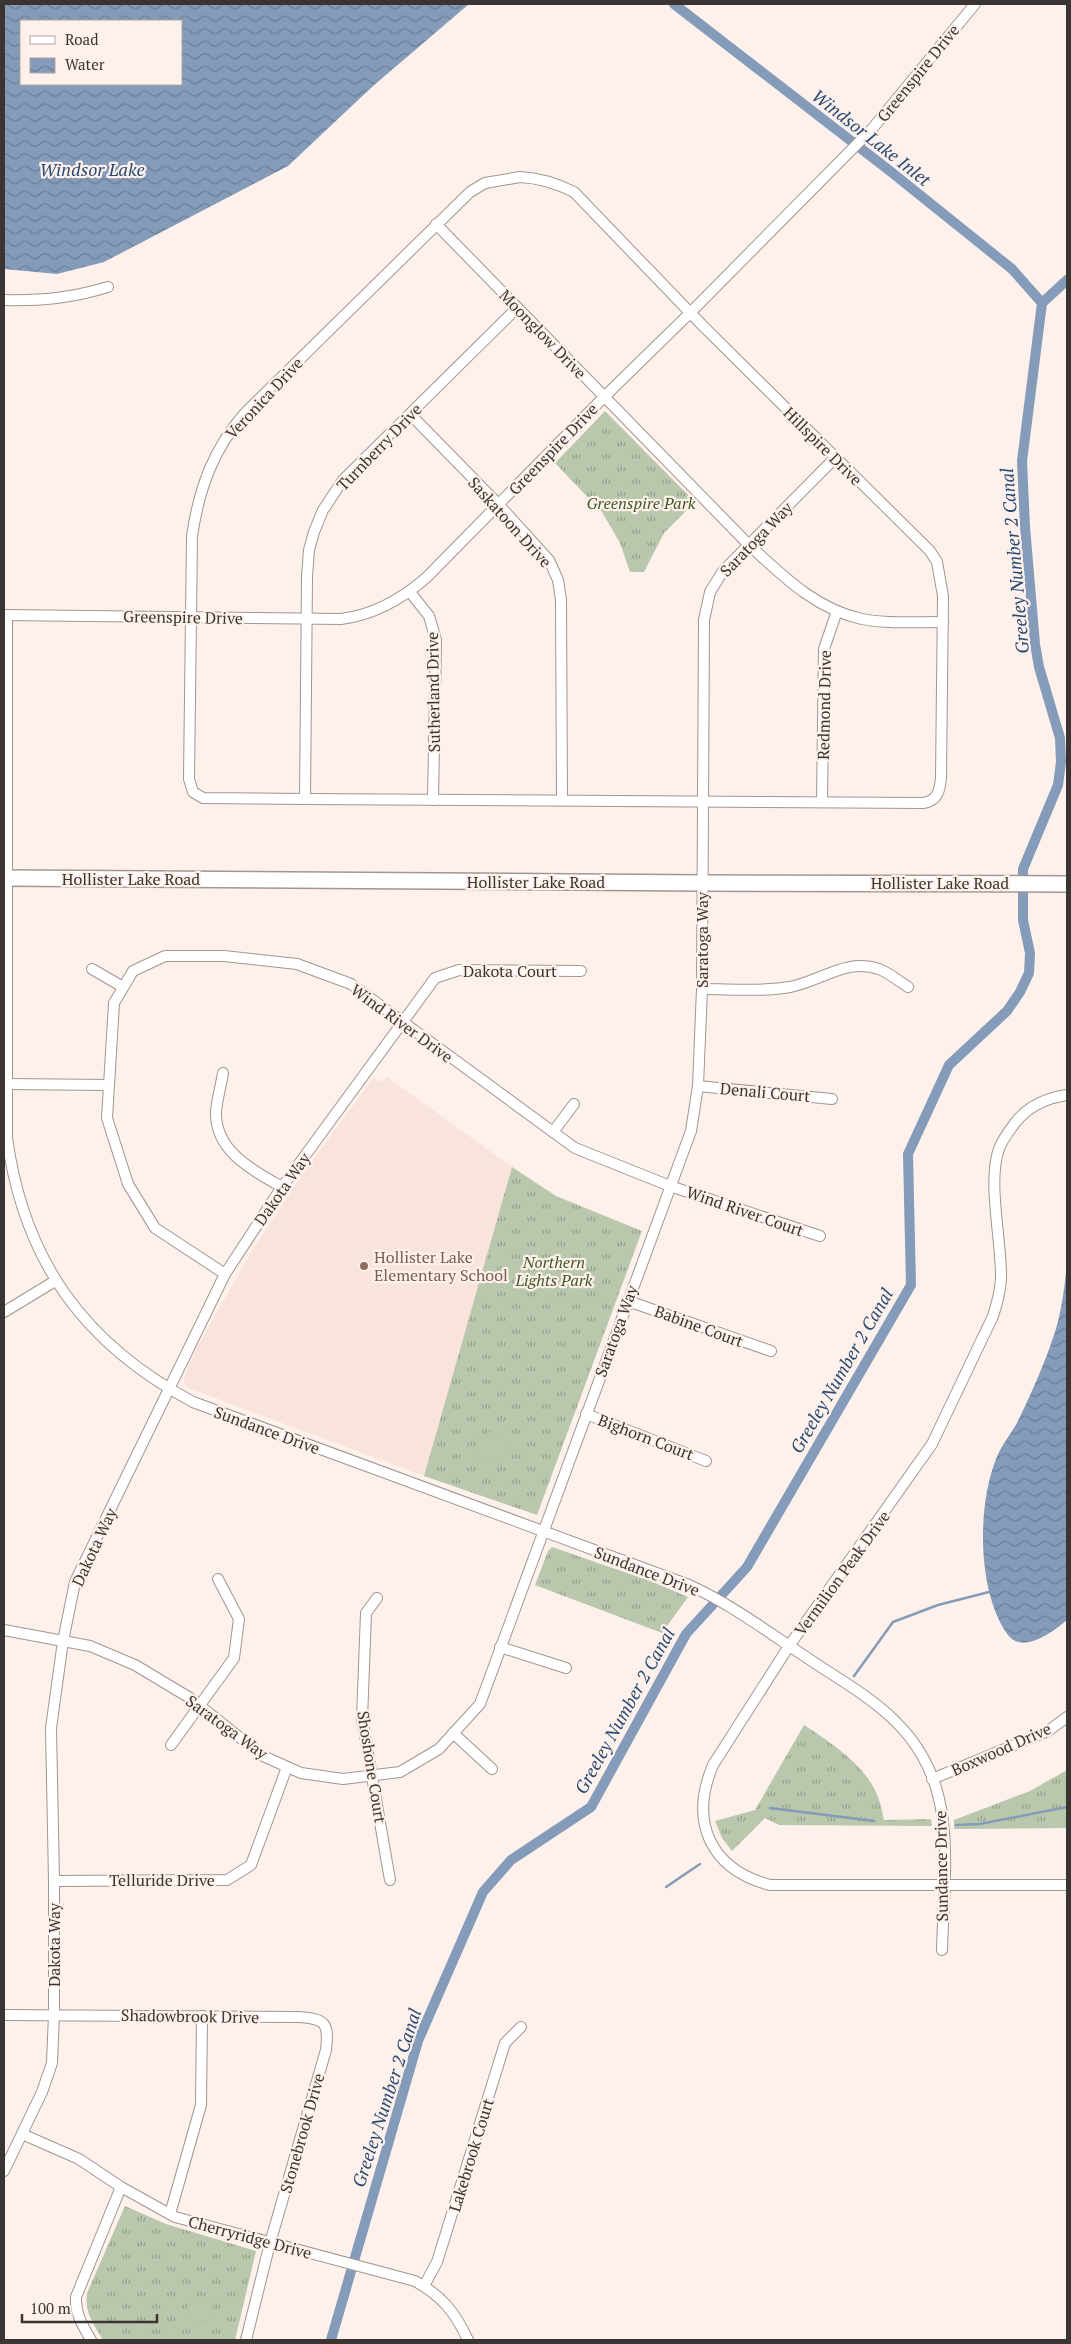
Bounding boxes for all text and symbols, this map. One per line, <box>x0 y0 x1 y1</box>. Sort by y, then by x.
legend <box>20 20 182 85</box>
street label: Greenspire Drive <box>872 20 964 126</box>
text: Road <box>65 29 98 49</box>
text: Water <box>65 54 105 74</box>
water label: Windsor Lake Inlet <box>807 83 937 192</box>
water label: Windsor Lake <box>39 157 145 181</box>
street label: Moonglow Drive <box>495 284 591 384</box>
street label: Veronica Drive <box>220 352 308 444</box>
street label: Turnberry Drive <box>332 398 426 496</box>
street label: Greenspire Drive <box>503 398 603 500</box>
street label: Hillspire Drive <box>779 402 867 490</box>
water label: Greeley Number 2 Canal <box>994 467 1034 655</box>
street label: Saskatoon Drive <box>463 472 557 572</box>
park label: Greenspire Park <box>586 492 696 514</box>
street label: Saratoga Way <box>715 496 798 581</box>
street label: Greenspire Drive <box>123 605 243 629</box>
street label: Sutherland Drive <box>421 632 445 752</box>
street label: Redmond Drive <box>812 650 836 760</box>
street label: Hollister Lake Road <box>62 868 200 890</box>
street label: Hollister Lake Road <box>467 871 605 893</box>
street label: Hollister Lake Road <box>871 872 1009 894</box>
street label: Saratoga Way <box>691 891 713 988</box>
street label: Dakota Court <box>463 960 557 982</box>
street label: Wind River Drive <box>347 979 457 1067</box>
street label: Denali Court <box>719 1077 811 1107</box>
street label: Dakota Way <box>249 1147 316 1230</box>
street label: Wind River Court <box>683 1181 807 1241</box>
place label: Hollister Lake Elementary School <box>374 1246 508 1286</box>
park label: Northern Lights Park <box>514 1251 593 1291</box>
marker: Hollister Lake Elementary School <box>358 1260 370 1272</box>
street label: Saratoga Way <box>589 1281 643 1380</box>
water label: Greeley Number 2 Canal <box>784 1284 898 1457</box>
street label: Babine Court <box>652 1300 746 1352</box>
street label: Sundance Drive <box>211 1401 323 1459</box>
street label: Bighorn Court <box>595 1409 697 1465</box>
street label: Dakota Way <box>66 1503 122 1590</box>
street label: Vermilion Peak Drive <box>789 1506 895 1640</box>
street label: Sundance Drive <box>591 1541 703 1601</box>
water label: Greeley Number 2 Canal <box>568 1623 680 1798</box>
street label: Saratoga Way <box>182 1690 273 1765</box>
street label: Shoshone Court <box>352 1709 392 1825</box>
street label: Boxwood Drive <box>948 1717 1054 1781</box>
street label: Sundance Drive <box>929 1810 953 1922</box>
street label: Telluride Drive <box>109 1869 215 1891</box>
street label: Dakota Way <box>43 1902 65 1987</box>
street label: Shadowbrook Drive <box>121 2004 259 2028</box>
water label: Greeley Number 2 Canal <box>346 2005 426 2190</box>
street label: Stonebrook Drive <box>274 2070 330 2196</box>
street label: Lakebrook Court <box>443 2095 499 2215</box>
street label: Cherryridge Drive <box>186 2210 314 2264</box>
scale bar <box>22 2292 158 2324</box>
text: 100 m <box>30 2298 71 2318</box>

